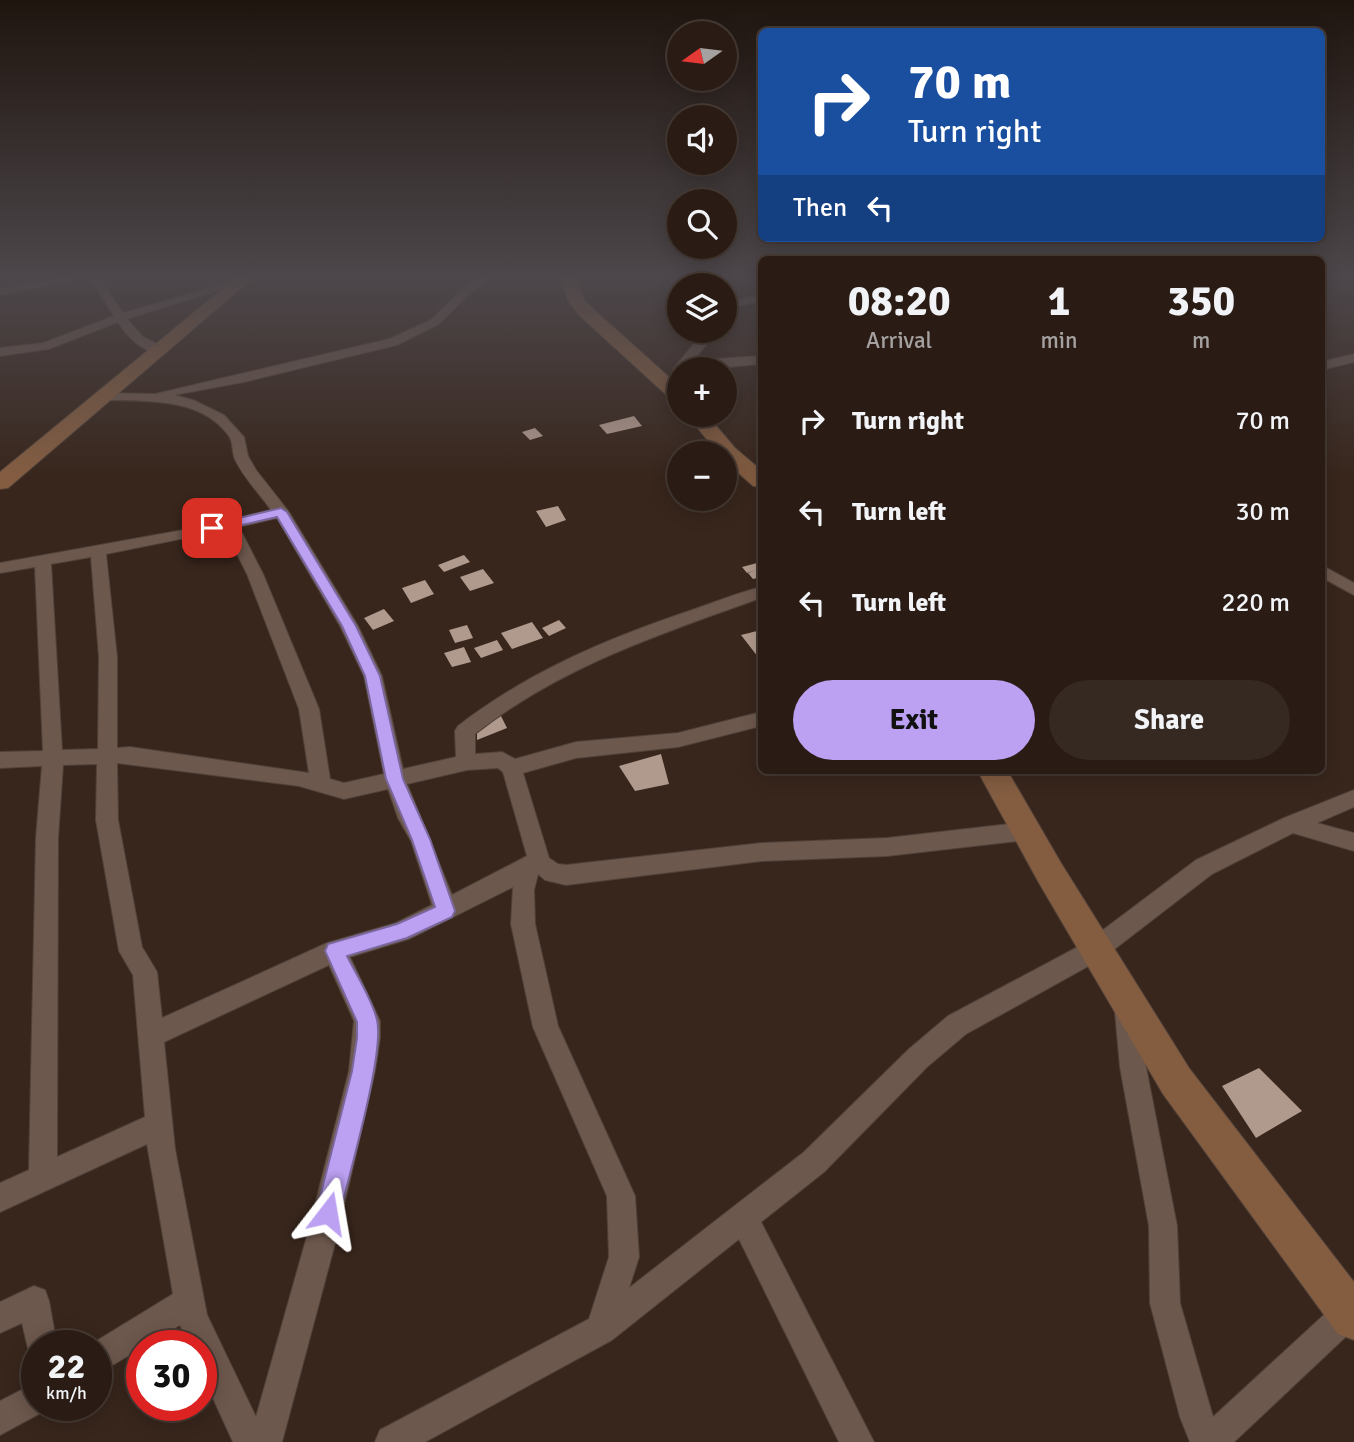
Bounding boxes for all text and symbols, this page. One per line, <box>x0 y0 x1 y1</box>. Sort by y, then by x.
north arrow <box>667 21 737 91</box>
map controls <box>667 21 737 511</box>
text: 70 m <box>908 52 1011 112</box>
icon: right <box>793 56 884 147</box>
button: sound <box>667 105 737 175</box>
text: Turn right <box>908 112 1041 151</box>
button: search <box>667 189 737 259</box>
icon: left <box>861 189 899 227</box>
text: Then <box>793 192 847 224</box>
button: layers <box>667 273 737 343</box>
text: 08:20 <box>848 276 951 327</box>
text: 1 <box>1048 276 1070 327</box>
text: 350 <box>1167 276 1235 327</box>
text: Arrival <box>866 326 932 355</box>
text: min <box>1040 326 1078 355</box>
text: m <box>1192 326 1210 355</box>
button: + <box>667 357 737 427</box>
icon: right <box>793 402 831 440</box>
text: Turn right <box>852 405 964 437</box>
text: 70 m <box>1235 405 1290 437</box>
button: − <box>667 441 737 511</box>
icon: left <box>793 493 831 531</box>
text: Turn left <box>852 496 946 528</box>
text: 30 m <box>1235 496 1290 528</box>
pin <box>182 498 242 558</box>
icon: arrive <box>193 509 231 547</box>
icon: left <box>793 584 831 622</box>
text: Turn left <box>852 587 946 619</box>
text: 220 m <box>1221 587 1290 619</box>
button: Exit <box>793 680 1035 760</box>
button: Share <box>1049 680 1290 760</box>
position arrow <box>291 1176 365 1250</box>
speed limit sign: 30 <box>126 1330 217 1421</box>
text: 22 <box>48 1345 85 1388</box>
text: km/h <box>46 1382 87 1404</box>

